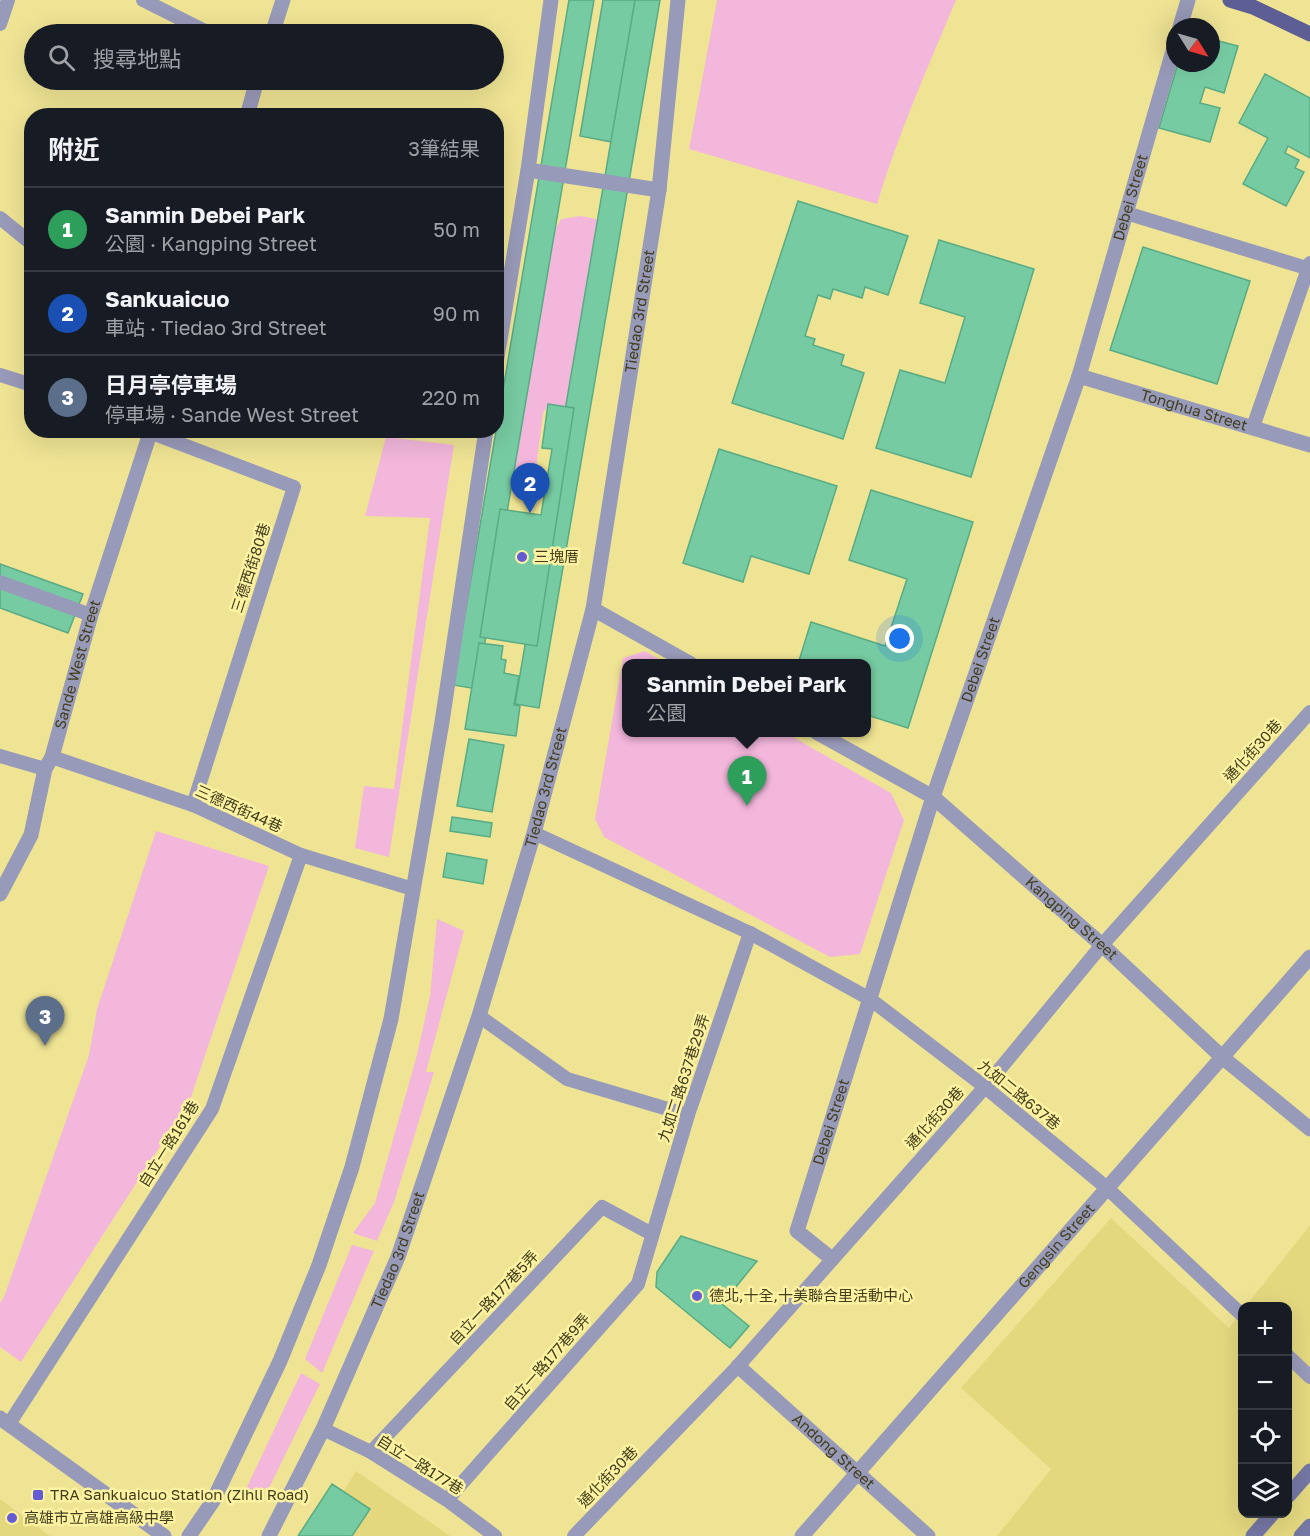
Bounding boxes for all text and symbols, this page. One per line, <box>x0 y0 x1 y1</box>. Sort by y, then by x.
north arrow <box>1166 18 1220 72</box>
search box <box>24 24 504 90</box>
icon: search <box>45 41 78 74</box>
text: 搜尋地點 <box>93 45 181 72</box>
text: 附近 <box>48 134 100 165</box>
text: 3筆結果 <box>408 136 480 160</box>
street label: Debei Street <box>1109 152 1151 243</box>
text: Sanmin Debei Park <box>105 201 305 228</box>
text: 1 <box>62 217 73 241</box>
text: 50 m <box>433 217 480 241</box>
text: 公園 · Kangping Street <box>105 231 317 255</box>
street label: Tiedao 3rd Street <box>620 248 658 374</box>
text: Sankuaicuo <box>105 285 229 312</box>
text: 2 <box>61 301 74 325</box>
text: 90 m <box>433 301 480 325</box>
text: 車站 · Tiedao 3rd Street <box>105 315 327 339</box>
text: 日月亭停車場 <box>105 371 237 398</box>
text: 3 <box>61 385 74 409</box>
text: 220 m <box>422 385 480 409</box>
street label: Tonghua Street <box>1139 385 1250 434</box>
text: 停車場 · Sande West Street <box>105 402 359 426</box>
pin: 2 <box>510 464 550 513</box>
street label: 三德西街80巷 <box>227 520 273 615</box>
place label: 三塊厝 <box>534 547 579 565</box>
marker: 三塊厝 <box>515 550 529 564</box>
street label: Sande West Street <box>50 597 103 731</box>
street label: Debei Street <box>957 614 1003 705</box>
your location <box>885 624 914 653</box>
popup <box>622 659 871 737</box>
text: Sanmin Debei Park <box>646 670 847 697</box>
text: 公園 <box>646 700 686 724</box>
street label: 通化街30巷 <box>1219 715 1285 785</box>
street label: Tiedao 3rd Street <box>520 725 570 850</box>
pin: 1 <box>728 756 766 806</box>
street label: 三德西街44巷 <box>193 781 286 835</box>
street label: Kangping Street <box>1022 872 1122 963</box>
pin: 3 <box>26 996 64 1046</box>
street label: 九如二路637巷29弄 <box>654 1011 712 1144</box>
street label: 九如二路637巷 <box>975 1056 1064 1133</box>
street label: Debei Street <box>808 1076 852 1167</box>
street label: 通化街30巷 <box>901 1082 967 1152</box>
street label: 自立一路161巷 <box>134 1097 202 1190</box>
street label: Tiedao 3rd Street <box>367 1189 427 1311</box>
street label: Gengsin Street <box>1014 1199 1098 1291</box>
street label: 自立一路177巷5弄 <box>445 1247 541 1348</box>
place label: 德北,十全,十美聯合里活動中心 <box>709 1286 913 1304</box>
marker: 德北,十全,十美聯合里活動中心 <box>690 1289 704 1303</box>
map controls <box>1238 1302 1292 1518</box>
button: + <box>1238 1302 1292 1356</box>
street label: 自立一路177巷9弄 <box>499 1309 593 1413</box>
button: − <box>1238 1356 1292 1410</box>
street label: Andong Street <box>789 1409 879 1492</box>
button: locate <box>1238 1410 1292 1464</box>
street label: 自立一路177巷 <box>374 1431 467 1498</box>
street label: 通化街30巷 <box>574 1442 641 1511</box>
button: layers <box>1238 1464 1292 1518</box>
place label: TRA Sankuaicuo Station (Zihli Road) <box>50 1485 309 1503</box>
marker: TRA Sankuaicuo Station (Zihli Road) <box>31 1488 45 1502</box>
place label: 高雄市立高雄高級中學 <box>24 1508 174 1526</box>
marker: 高雄市立高雄高級中學 <box>5 1511 19 1525</box>

